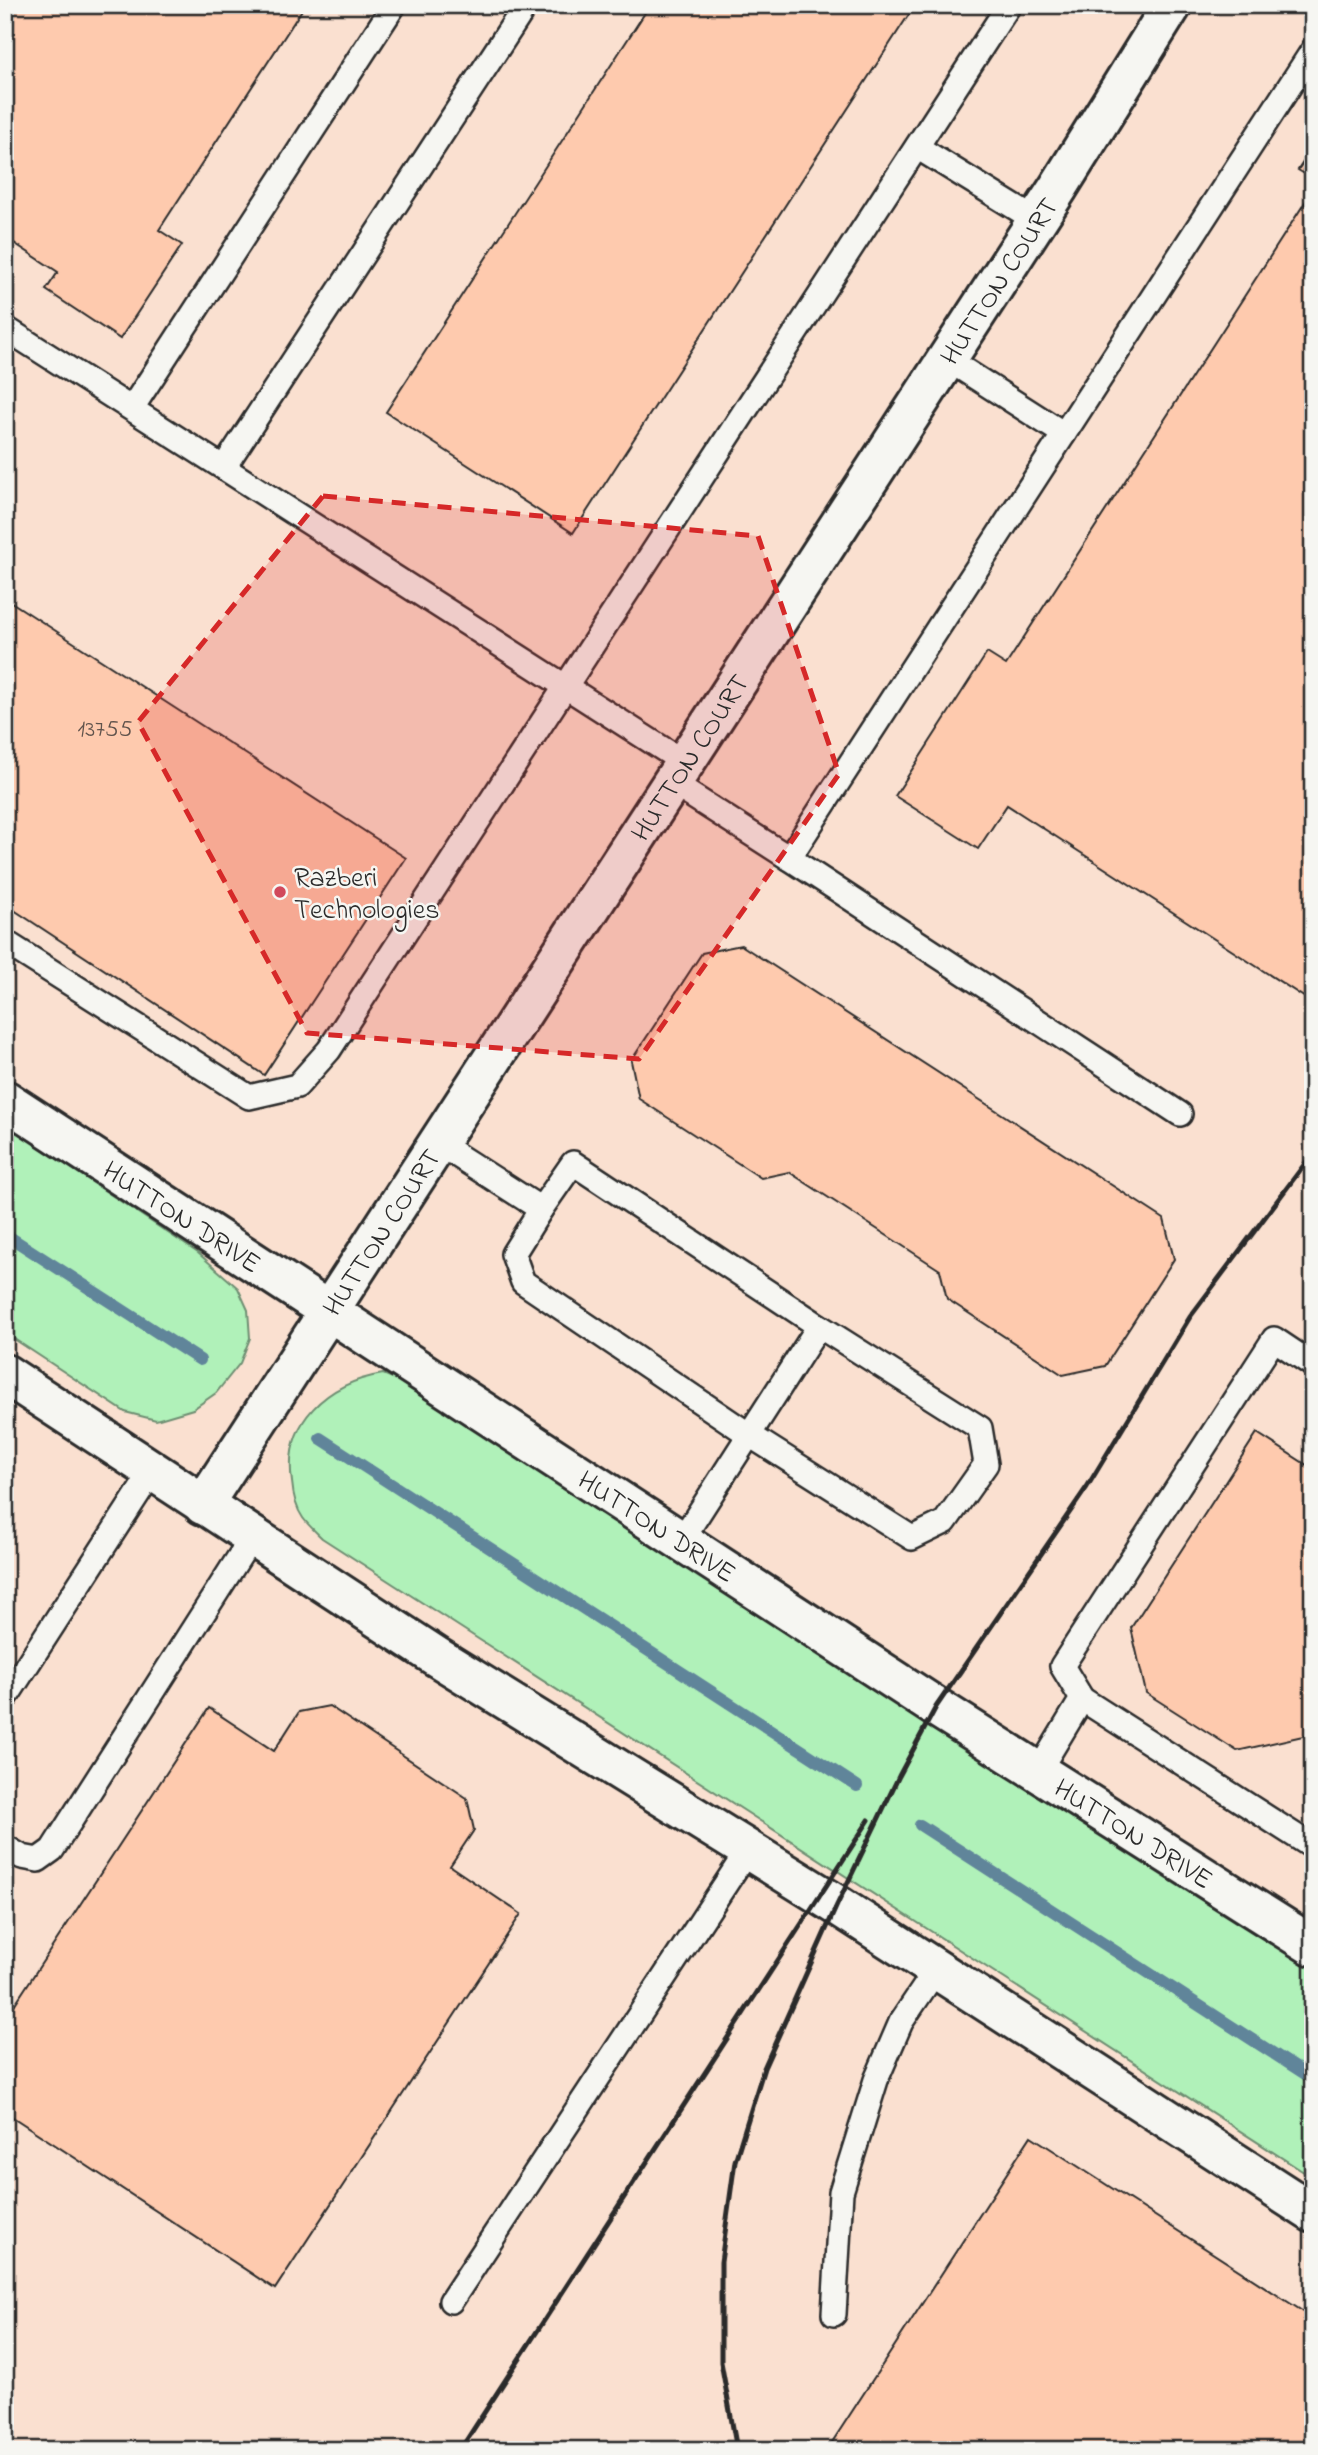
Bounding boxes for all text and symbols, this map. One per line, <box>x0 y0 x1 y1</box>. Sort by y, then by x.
street label: HUTTON COURT <box>931 190 1071 374</box>
street label: HUTTON COURT <box>622 667 761 851</box>
house number: 13755 <box>78 713 133 748</box>
place label: Razberi Technologies <box>294 859 440 932</box>
marker: Razberi Technologies <box>272 884 288 900</box>
street label: HUTTON COURT <box>314 1142 453 1325</box>
street label: HUTTON DRIVE <box>93 1152 268 1285</box>
street label: HUTTON DRIVE <box>568 1462 743 1595</box>
street label: HUTTON DRIVE <box>1045 1770 1220 1901</box>

